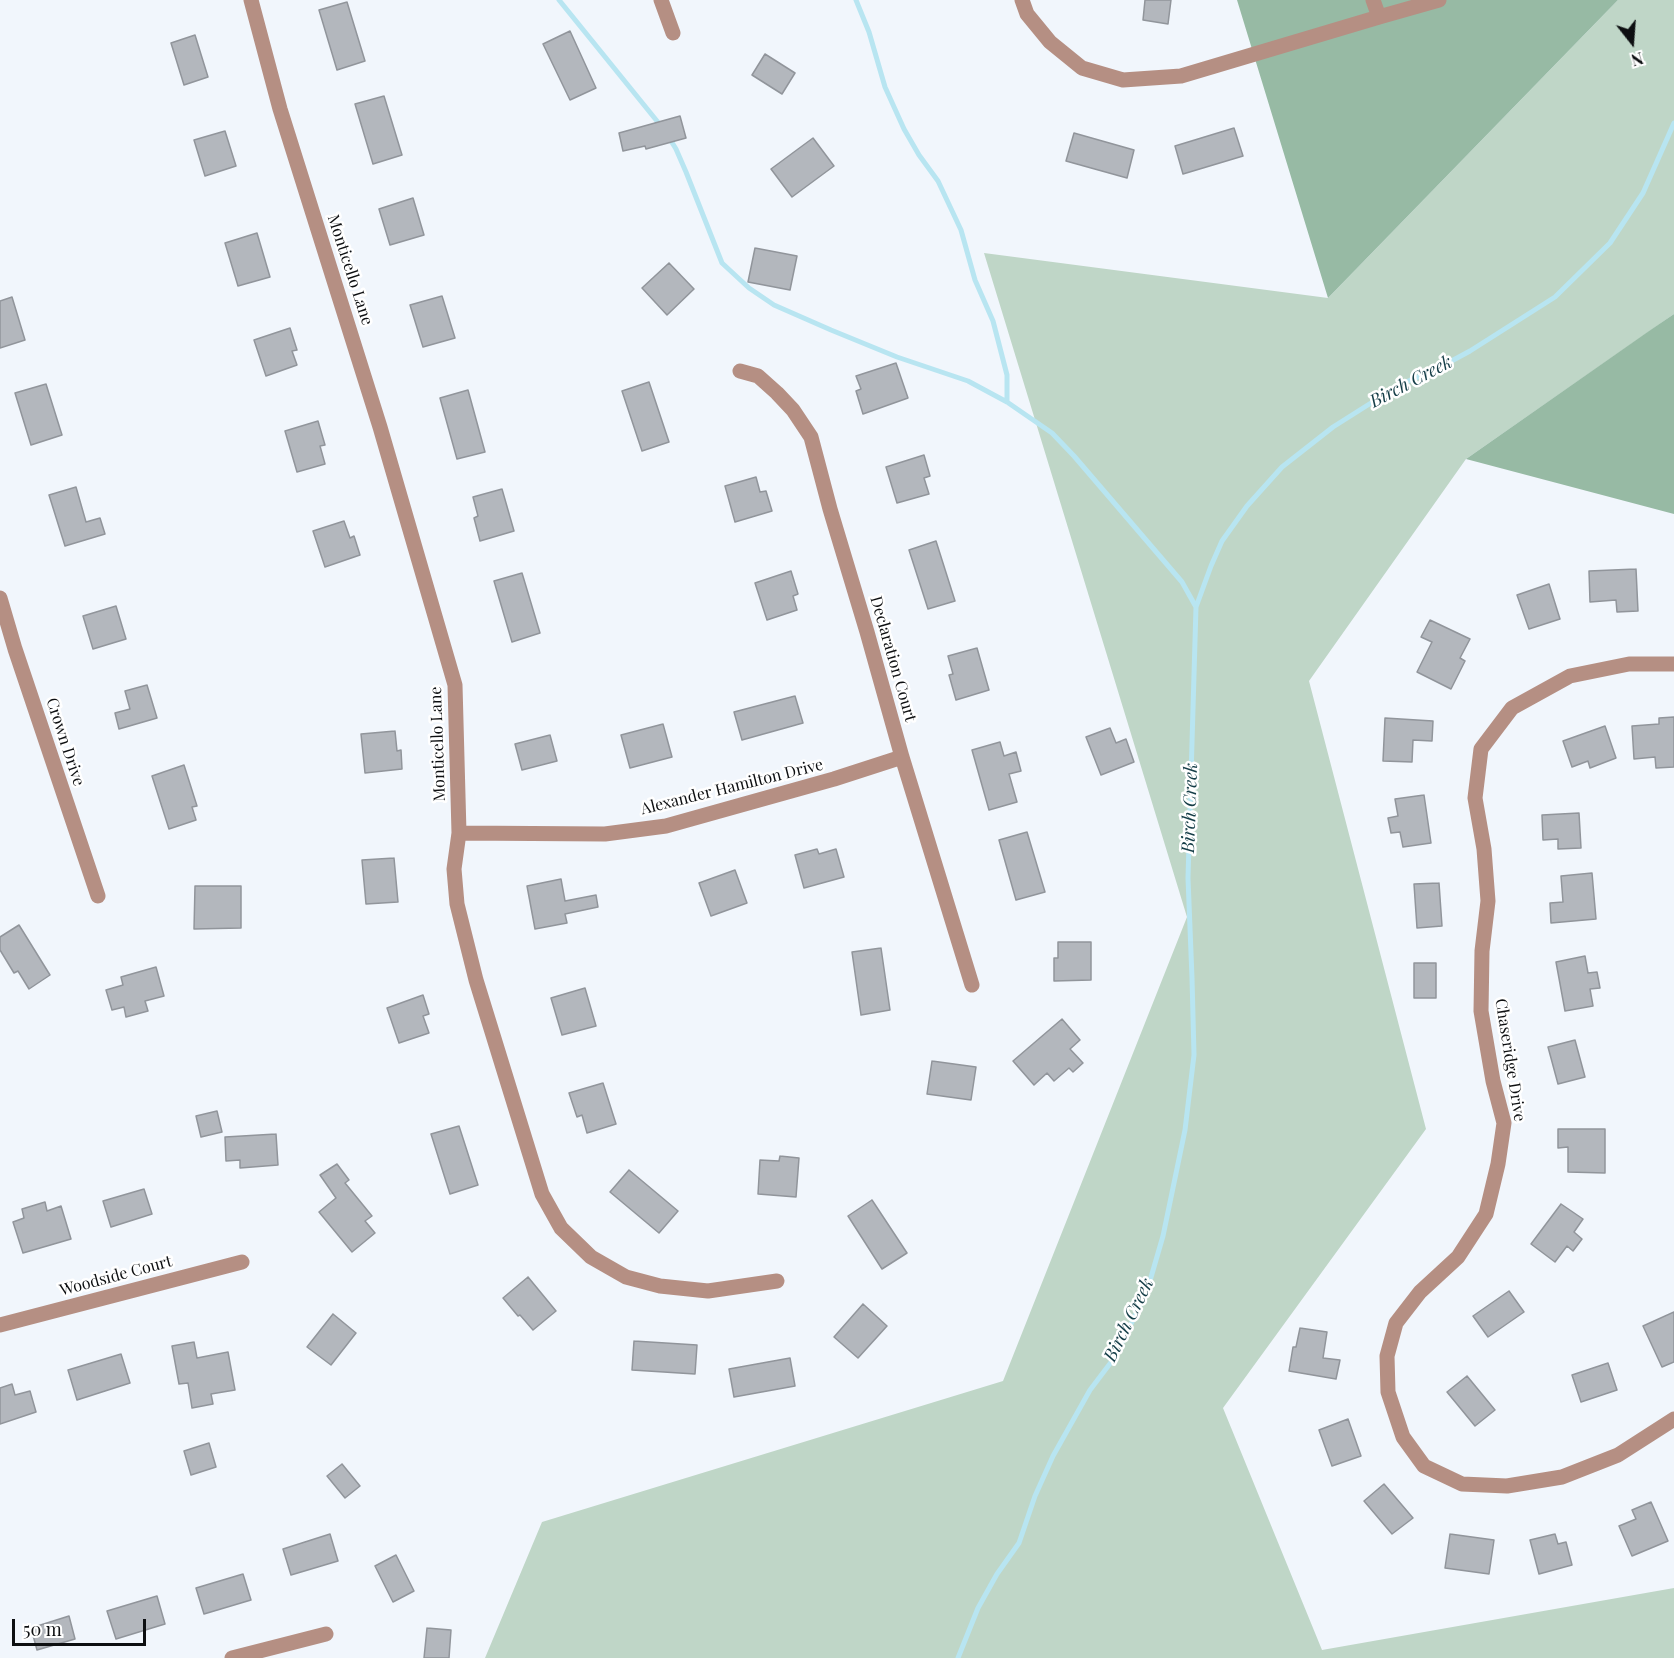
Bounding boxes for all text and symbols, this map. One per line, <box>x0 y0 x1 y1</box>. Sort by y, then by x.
north arrow <box>1602 12 1662 72</box>
text: N <box>1629 48 1646 71</box>
street label: Monticello Lane <box>323 212 377 328</box>
water label: Birch Creek <box>1366 351 1456 413</box>
street label: Declaration Court <box>866 594 920 724</box>
street label: Monticello Lane <box>426 686 450 802</box>
street label: Crown Drive <box>42 696 88 788</box>
street label: Alexander Hamilton Drive <box>639 755 825 819</box>
water label: Birch Creek <box>1178 763 1202 853</box>
street label: Chaseridge Drive <box>1491 997 1529 1123</box>
street label: Woodside Court <box>58 1252 174 1300</box>
water label: Birch Creek <box>1100 1275 1158 1365</box>
scale bar <box>15 1607 148 1645</box>
text: 50 m <box>23 1617 62 1641</box>

